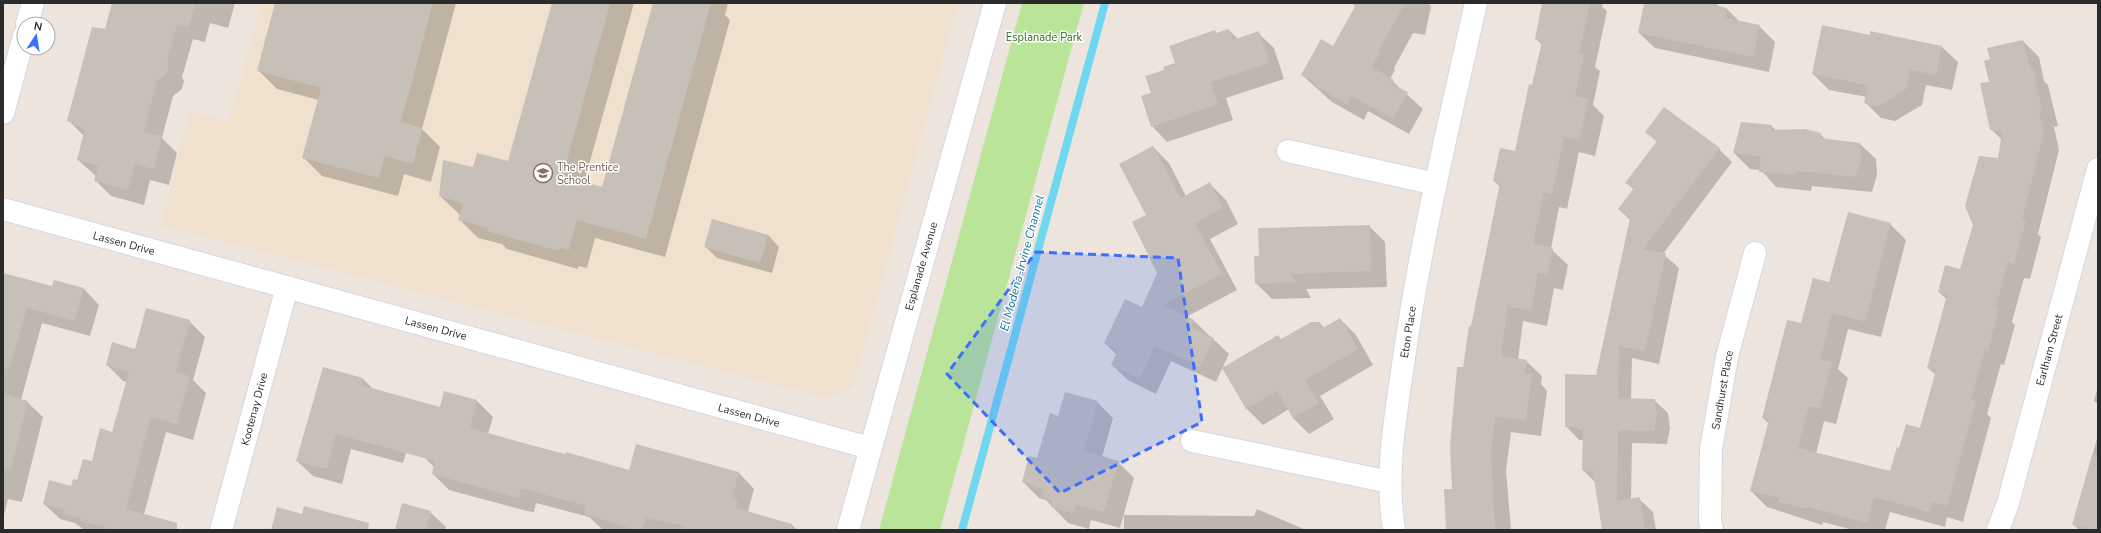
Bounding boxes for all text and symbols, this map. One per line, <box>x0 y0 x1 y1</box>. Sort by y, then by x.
north arrow <box>16 16 56 56</box>
text: N <box>32 19 44 35</box>
park label: Esplanade Park <box>1006 30 1083 45</box>
place label: The Prentice School <box>557 160 619 188</box>
school or university icon: The Prentice School <box>532 162 554 184</box>
water label: El Modena-Irvine Channel <box>996 193 1048 333</box>
street label: Esplanade Avenue <box>902 220 941 312</box>
street label: Lassen Drive <box>91 228 157 259</box>
street label: Eton Place <box>1397 305 1420 359</box>
street label: Earlham Street <box>2033 312 2066 388</box>
street label: Lassen Drive <box>403 313 469 344</box>
street label: Sandhurst Place <box>1708 349 1737 431</box>
street label: Kootenay Drive <box>238 371 271 447</box>
street label: Lassen Drive <box>716 400 782 431</box>

